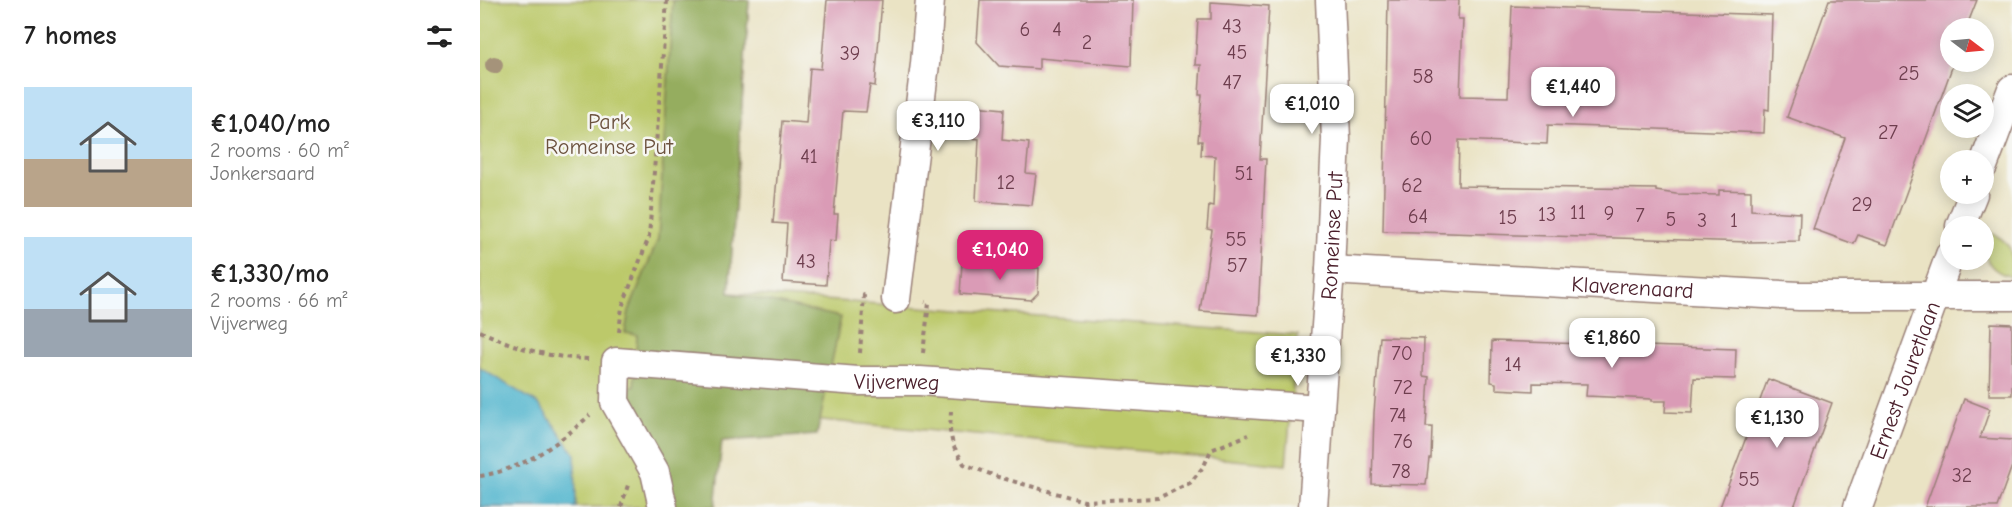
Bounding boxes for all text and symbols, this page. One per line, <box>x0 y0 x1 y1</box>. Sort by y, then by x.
house number: 43 <box>1222 15 1242 38</box>
house number: 6 <box>1020 18 1030 41</box>
house number: 4 <box>1052 18 1062 41</box>
north arrow <box>1940 18 1994 72</box>
map controls <box>1940 18 1994 270</box>
icon: filters <box>423 20 456 53</box>
text: 7 homes <box>24 21 117 51</box>
house number: 2 <box>1082 31 1092 54</box>
house number: 45 <box>1227 41 1247 64</box>
house number: 39 <box>840 42 860 65</box>
house number: 25 <box>1898 62 1920 85</box>
house number: 58 <box>1412 65 1434 88</box>
pin: €1,440 <box>1524 67 1622 118</box>
house number: 47 <box>1222 71 1242 94</box>
text: €1,440 <box>1545 75 1601 98</box>
pin: €1,010 <box>1263 84 1361 135</box>
button: layers <box>1940 84 1994 138</box>
text: €1,010 <box>1284 92 1340 115</box>
pin: €3,110 <box>889 101 987 152</box>
text: €1,040/mo <box>210 109 331 139</box>
park label: Park Romeinse Put <box>545 109 674 160</box>
text: €3,110 <box>911 109 965 132</box>
icon: home <box>72 111 144 183</box>
house number: 27 <box>1878 121 1898 144</box>
house number: 60 <box>1409 127 1433 150</box>
text: 2 rooms · 60 m² <box>210 139 349 162</box>
house number: 41 <box>800 145 818 168</box>
button: + <box>1940 150 1994 204</box>
text: Jonkersaard <box>210 162 315 185</box>
house number: 51 <box>1235 162 1253 185</box>
street label: Romeinse Put <box>1316 170 1349 301</box>
house number: 12 <box>997 171 1015 194</box>
house number: 62 <box>1401 174 1423 197</box>
house number: 29 <box>1851 193 1873 216</box>
house number: 11 <box>1570 201 1586 224</box>
house number: 9 <box>1604 202 1614 225</box>
house number: 13 <box>1538 203 1556 226</box>
house number: 7 <box>1635 204 1645 227</box>
house number: 64 <box>1408 205 1428 228</box>
house number: 15 <box>1499 206 1517 229</box>
house number: 5 <box>1666 208 1676 231</box>
house number: 3 <box>1697 209 1707 232</box>
house number: 1 <box>1730 209 1738 232</box>
button: − <box>1940 216 1994 270</box>
house number: 55 <box>1225 228 1247 251</box>
pin: €1,040 <box>951 230 1049 281</box>
text: €1,040 <box>971 238 1029 261</box>
house number: 43 <box>796 250 816 273</box>
house number: 57 <box>1227 254 1248 277</box>
text: €1,330/mo <box>210 259 329 289</box>
icon: home <box>72 261 144 333</box>
street label: Klaverenaard <box>1571 271 1694 304</box>
text: 2 rooms · 66 m² <box>210 289 348 312</box>
street label: Ernest Jouretlaan <box>1864 298 1946 463</box>
text: Vijverweg <box>210 312 288 335</box>
pin: €1,860 <box>1563 318 1661 369</box>
text: €1,860 <box>1583 326 1641 349</box>
pin: €1,330 <box>1249 336 1347 387</box>
house number: 70 <box>1391 342 1413 365</box>
text: €1,330 <box>1270 344 1326 367</box>
house number: 14 <box>1504 353 1522 376</box>
street label: Vijverweg <box>854 369 941 396</box>
house number: 72 <box>1393 376 1413 399</box>
pin: €1,130 <box>1728 398 1826 449</box>
house number: 74 <box>1389 404 1407 427</box>
text: €1,130 <box>1750 406 1804 429</box>
house number: 76 <box>1393 430 1413 453</box>
house number: 78 <box>1391 460 1411 483</box>
house number: 32 <box>1952 464 1972 487</box>
house number: 55 <box>1738 468 1760 491</box>

